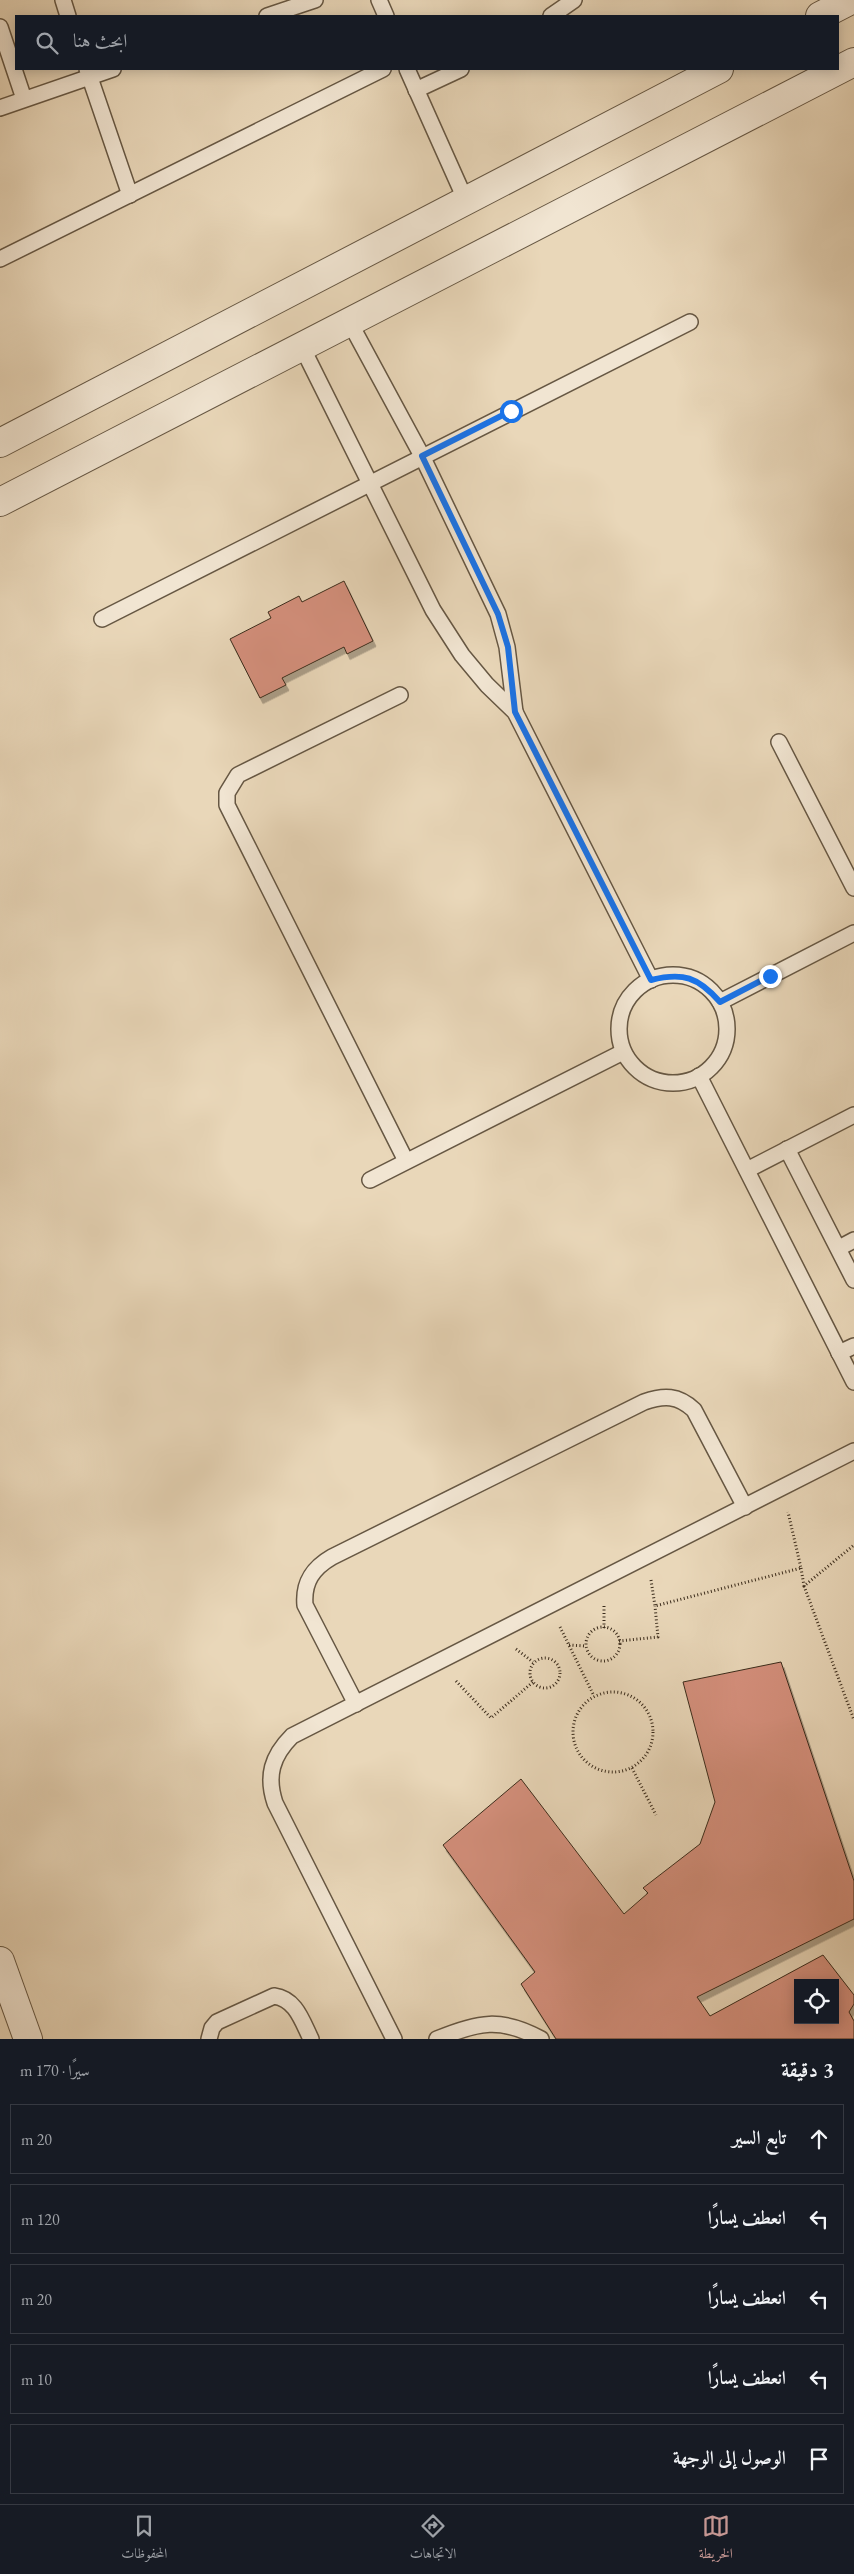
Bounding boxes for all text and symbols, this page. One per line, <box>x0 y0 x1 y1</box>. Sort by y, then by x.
search box <box>15 15 839 70</box>
text: ابحث هنا <box>73 28 127 53</box>
icon: search <box>33 29 61 57</box>
route start <box>500 400 523 423</box>
route end <box>759 965 782 988</box>
map controls <box>794 1979 839 2024</box>
button: locate <box>794 1979 839 2024</box>
text: 3 دقيقة <box>781 2056 834 2083</box>
text: سيرًا · 170 m <box>20 2060 90 2081</box>
text: تابع السير <box>732 2125 786 2150</box>
icon: ahead <box>805 2125 833 2153</box>
text: 20 m <box>21 2129 52 2150</box>
text: انعطف يسارًا <box>708 2205 786 2230</box>
icon: left <box>805 2205 833 2233</box>
text: 120 m <box>21 2209 60 2230</box>
text: انعطف يسارًا <box>708 2285 786 2310</box>
icon: left <box>805 2285 833 2313</box>
text: 20 m <box>21 2289 52 2310</box>
text: انعطف يسارًا <box>708 2365 786 2390</box>
icon: left <box>805 2365 833 2393</box>
text: 10 m <box>21 2369 52 2390</box>
text: الوصول إلى الوجهة <box>673 2445 786 2470</box>
icon: arrive <box>805 2445 833 2473</box>
tab: المحفوظات <box>121 2512 167 2567</box>
tab: الاتجاهات <box>410 2512 456 2567</box>
tab: الخريطة <box>699 2512 733 2567</box>

